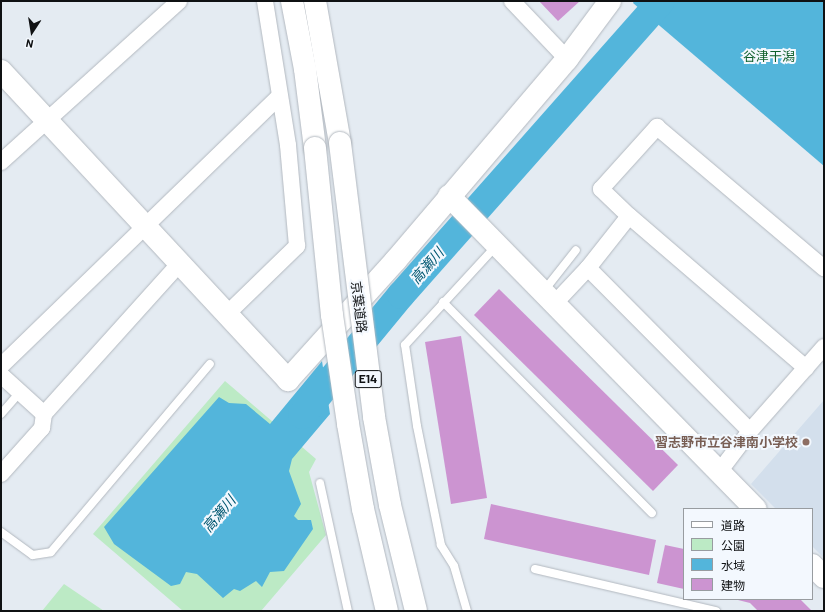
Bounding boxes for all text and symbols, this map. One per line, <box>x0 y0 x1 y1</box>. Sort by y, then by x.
north arrow <box>12 12 52 52</box>
text: N <box>24 37 34 51</box>
park label: 谷津干潟 <box>743 48 795 64</box>
water label: 高瀬川 <box>407 245 447 287</box>
street label: 京葉道路 <box>348 280 370 334</box>
road number: E14 <box>354 369 382 389</box>
place label: 習志野市立谷津南小学校 <box>655 434 798 450</box>
marker: 習志野市立谷津南小学校 <box>801 437 811 447</box>
water label: 高瀬川 <box>199 493 239 535</box>
legend <box>683 508 813 600</box>
text: 道路 <box>721 518 745 532</box>
text: 公園 <box>721 538 745 552</box>
text: 水域 <box>721 558 745 572</box>
text: 建物 <box>721 578 745 592</box>

